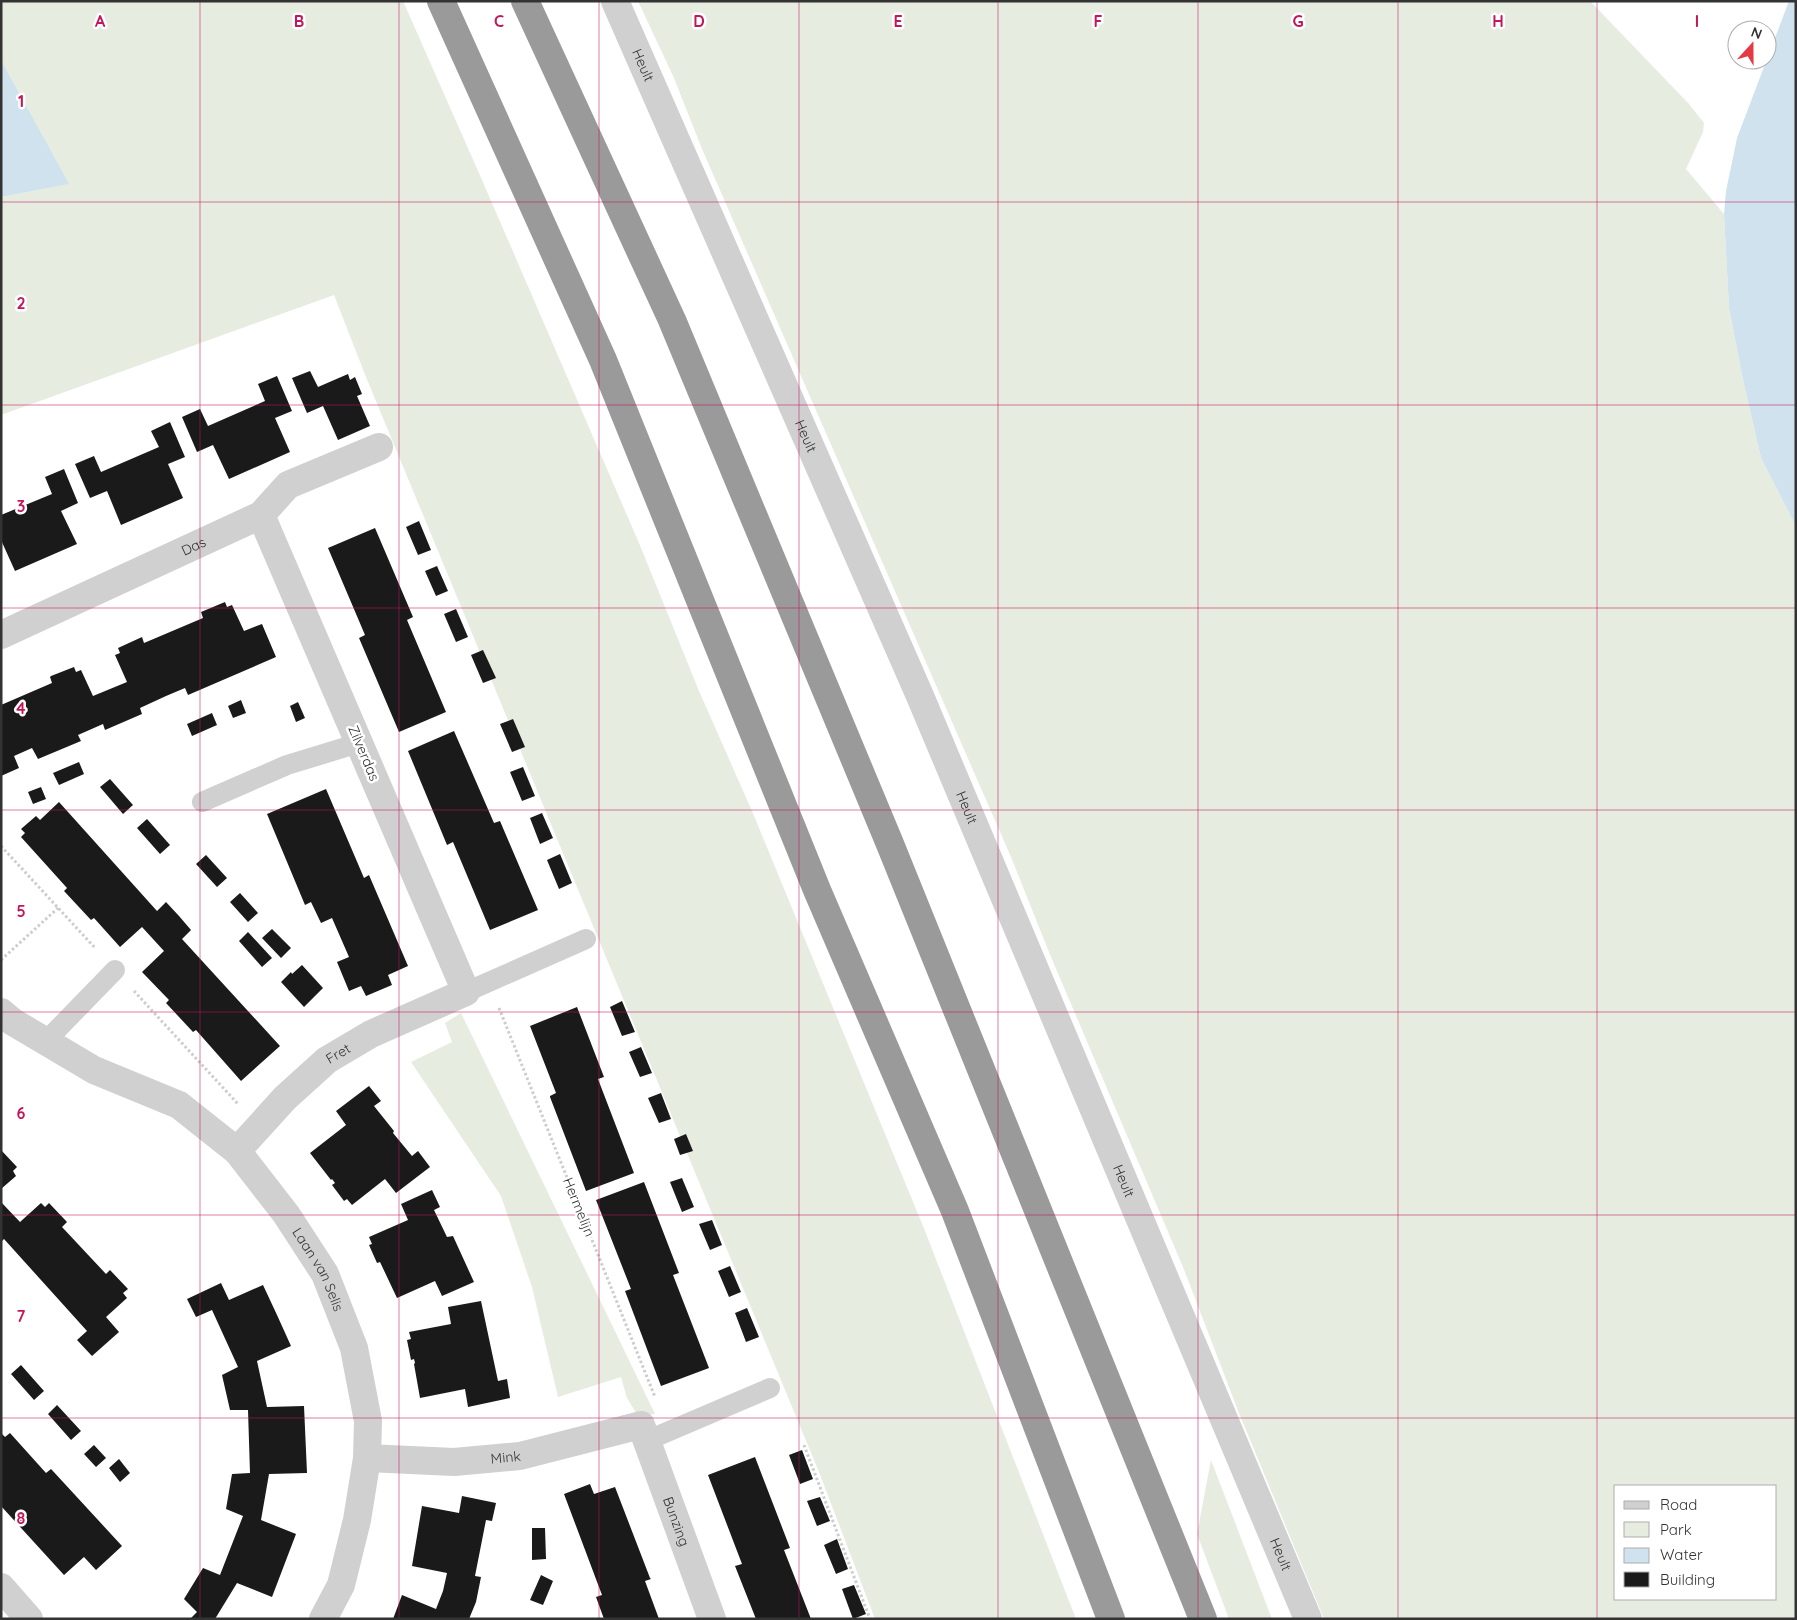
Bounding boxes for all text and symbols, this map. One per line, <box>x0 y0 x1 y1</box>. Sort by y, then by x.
text: A <box>95 11 106 31</box>
text: B <box>294 11 304 31</box>
text: C <box>494 11 504 31</box>
text: D <box>693 11 705 31</box>
text: E <box>893 11 903 31</box>
text: F <box>1094 11 1103 31</box>
text: G <box>1292 11 1304 31</box>
text: H <box>1492 11 1504 31</box>
text: I <box>1695 11 1699 31</box>
north arrow <box>1727 20 1777 70</box>
text: N <box>1749 23 1765 43</box>
street label: Heult <box>628 46 658 84</box>
text: 1 <box>18 91 24 111</box>
text: 2 <box>16 293 26 313</box>
street label: Heult <box>791 417 821 455</box>
text: 3 <box>17 496 25 516</box>
street label: Das <box>178 533 209 560</box>
text: 4 <box>16 698 26 718</box>
street label: Zilverdas <box>344 722 384 784</box>
street label: Heult <box>952 788 982 827</box>
text: 5 <box>16 901 26 921</box>
street label: Fret <box>322 1039 354 1068</box>
text: 6 <box>17 1103 26 1123</box>
street label: Heult <box>1109 1162 1139 1200</box>
street label: Hermelijn <box>559 1175 599 1239</box>
street label: Laan van Selis <box>288 1224 348 1314</box>
text: 7 <box>17 1306 26 1326</box>
street label: Mink <box>490 1447 522 1468</box>
legend <box>1614 1485 1777 1600</box>
street label: Bunzing <box>659 1494 694 1549</box>
text: Road <box>1660 1495 1697 1514</box>
text: 8 <box>17 1508 26 1528</box>
text: Park <box>1660 1520 1692 1539</box>
street label: Heult <box>1266 1535 1296 1574</box>
text: Water <box>1660 1545 1703 1564</box>
text: Building <box>1660 1570 1715 1589</box>

